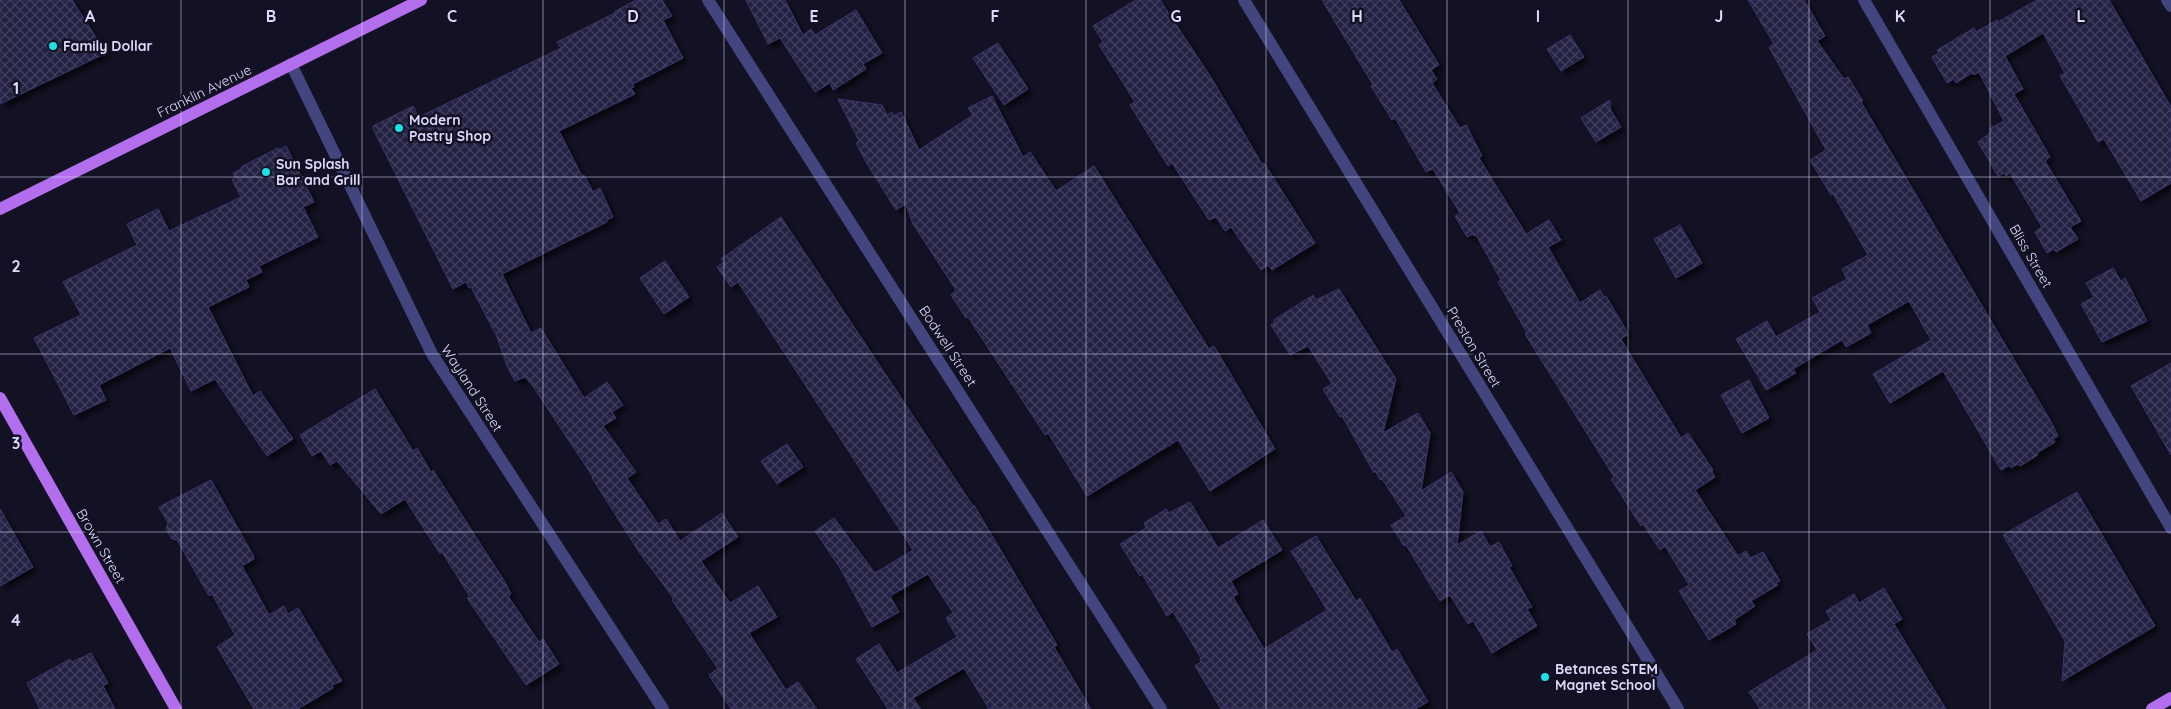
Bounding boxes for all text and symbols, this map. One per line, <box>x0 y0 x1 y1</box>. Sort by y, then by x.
text: A <box>85 6 96 26</box>
text: B <box>266 6 276 26</box>
text: C <box>447 6 457 26</box>
text: D <box>627 6 639 26</box>
text: E <box>809 6 819 26</box>
text: F <box>991 6 1000 26</box>
text: G <box>1170 6 1182 26</box>
text: H <box>1351 6 1363 26</box>
text: I <box>1536 6 1540 26</box>
text: J <box>1715 6 1723 26</box>
text: K <box>1895 6 1905 26</box>
text: L <box>2077 6 2086 26</box>
place label: Family Dollar <box>63 37 153 55</box>
marker: Family Dollar <box>47 40 59 52</box>
street label: Franklin Avenue <box>154 60 254 122</box>
text: 1 <box>13 78 19 98</box>
place label: Modern Pastry Shop <box>409 111 491 145</box>
marker: Modern Pastry Shop <box>393 122 405 134</box>
place label: Sun Splash Bar and Grill <box>276 155 361 189</box>
marker: Sun Splash Bar and Grill <box>260 166 272 178</box>
street label: Bliss Street <box>2006 221 2057 291</box>
text: 2 <box>11 256 21 276</box>
street label: Bodwell Street <box>915 302 981 390</box>
street label: Preston Street <box>1443 303 1505 391</box>
street label: Wayland Street <box>437 341 507 435</box>
text: 3 <box>12 433 20 453</box>
street label: Brown Street <box>72 505 130 587</box>
text: 4 <box>11 610 21 630</box>
place label: Betances STEM Magnet School <box>1555 660 1658 694</box>
marker: Betances STEM Magnet School <box>1539 671 1551 683</box>

